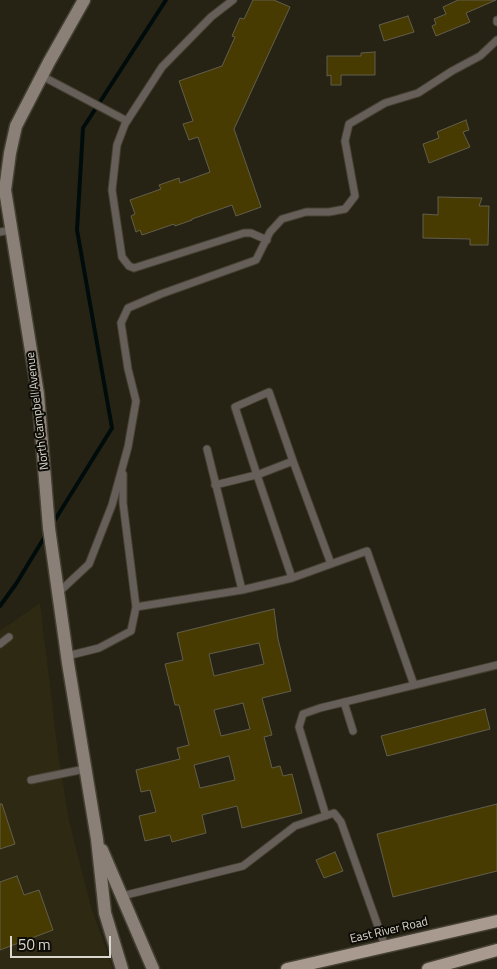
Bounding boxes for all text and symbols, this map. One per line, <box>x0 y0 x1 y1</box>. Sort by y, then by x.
street label: North Campbell Avenue <box>24 351 52 471</box>
street label: East River Road <box>349 915 429 947</box>
scale bar <box>12 926 114 958</box>
text: 50 m <box>18 933 51 956</box>

